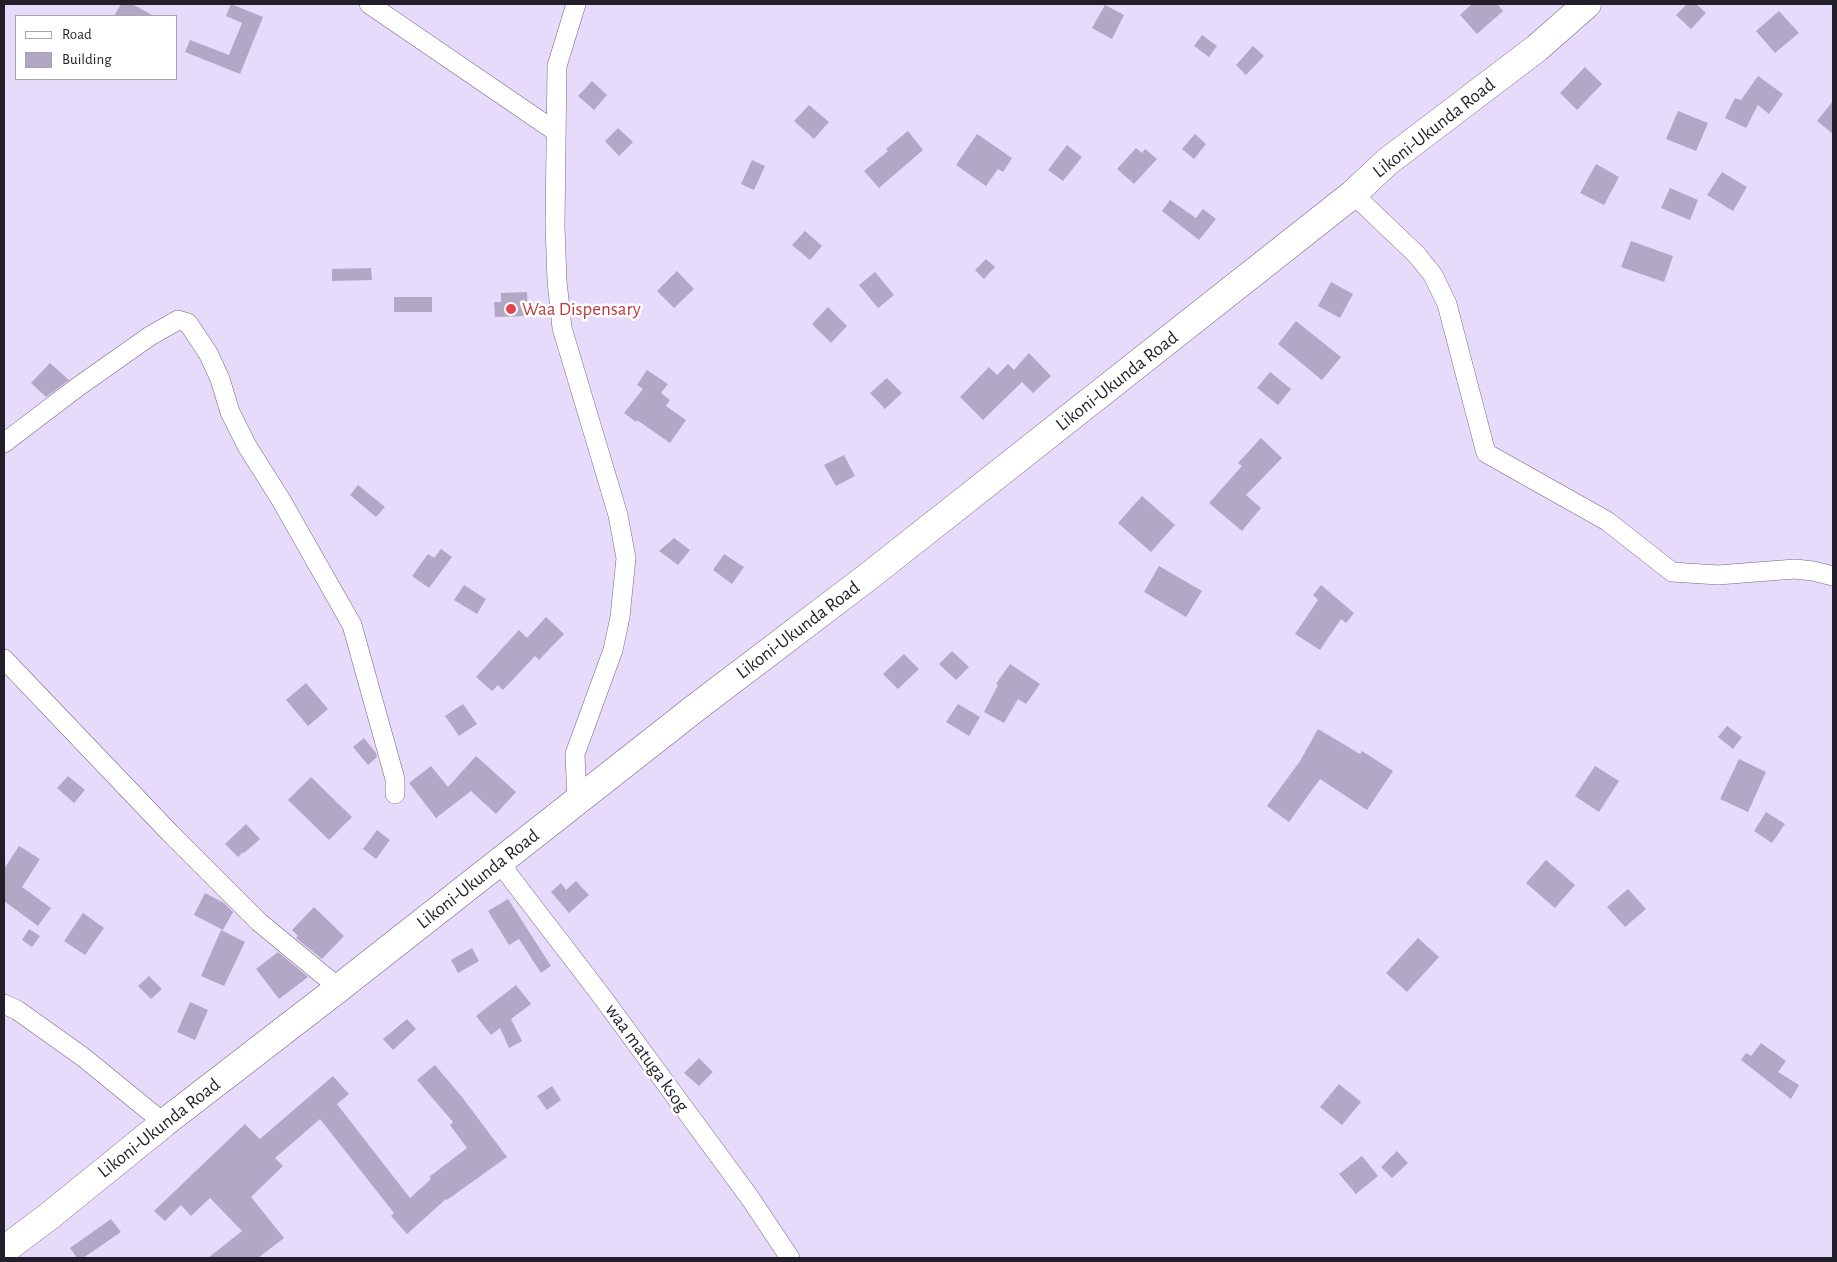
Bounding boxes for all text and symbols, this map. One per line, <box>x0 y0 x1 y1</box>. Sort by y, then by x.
legend <box>15 15 178 80</box>
text: Road <box>62 27 92 42</box>
text: Building <box>62 52 112 67</box>
street label: Likoni-Ukunda Road <box>1368 73 1500 183</box>
place label: Waa Dispensary <box>522 298 641 320</box>
marker: Waa Dispensary <box>504 302 518 316</box>
street label: Likoni-Ukunda Road <box>1051 326 1183 436</box>
street label: Likoni-Ukunda Road <box>732 576 864 684</box>
street label: Likoni-Ukunda Road <box>412 824 544 934</box>
street label: waa matuga ksog <box>600 999 694 1117</box>
street label: Likoni-Ukunda Road <box>93 1073 225 1183</box>

